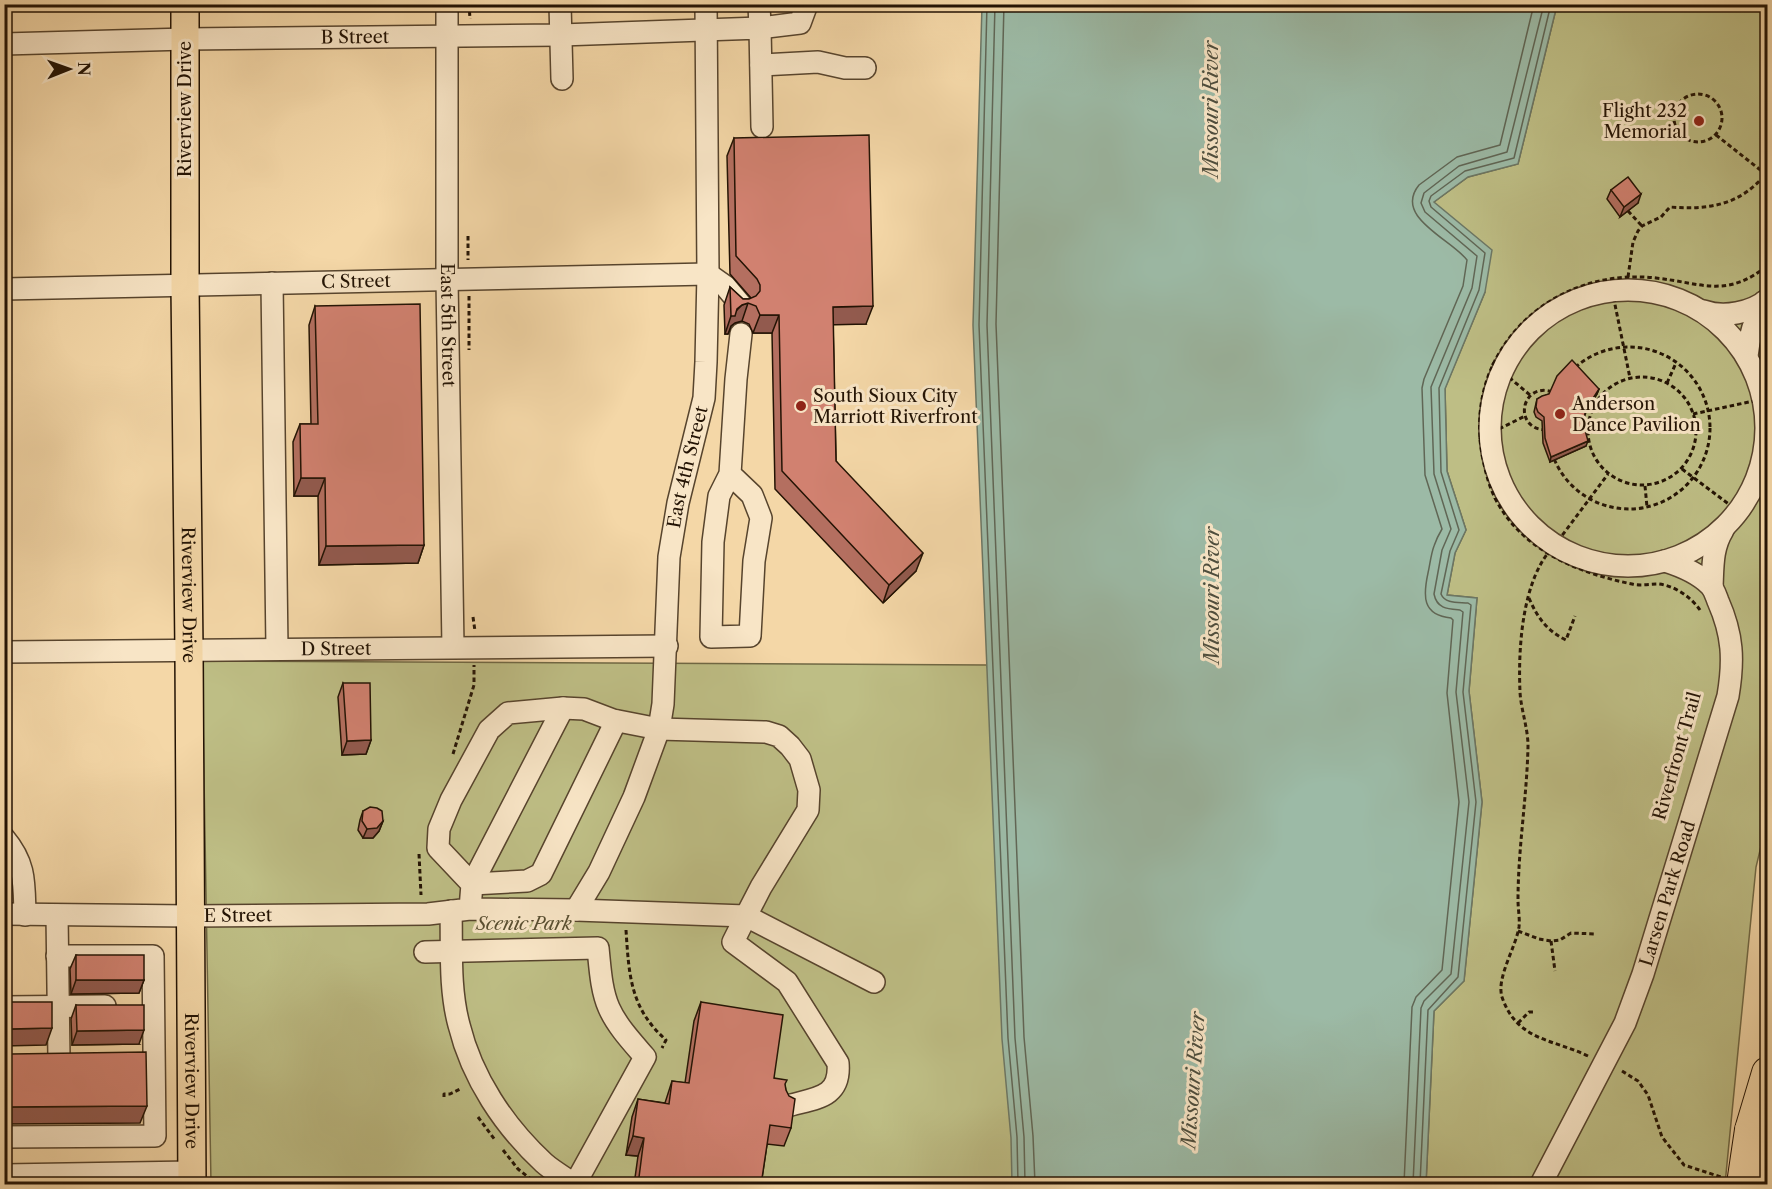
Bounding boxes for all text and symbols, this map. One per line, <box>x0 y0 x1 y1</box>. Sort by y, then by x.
street label: B Street <box>321 26 390 49</box>
north arrow <box>39 39 99 99</box>
water label: Missouri River <box>1199 39 1223 179</box>
street label: Riverview Drive <box>174 41 196 177</box>
text: N <box>74 62 94 76</box>
place label: Flight 232 Memorial <box>1602 100 1687 143</box>
marker: Flight 232 Memorial <box>1692 114 1706 128</box>
street label: East 5th Street <box>436 263 460 388</box>
street label: C Street <box>321 270 392 293</box>
place label: South Sioux City Marriott Riverfront <box>813 385 978 428</box>
place label: Anderson Dance Pavilion <box>1571 393 1701 436</box>
marker: South Sioux City Marriott Riverfront <box>794 399 808 413</box>
street label: East 4th Street <box>663 403 713 530</box>
marker: Anderson Dance Pavilion <box>1553 407 1567 421</box>
water label: Missouri River <box>1200 525 1224 665</box>
street label: Riverview Drive <box>177 527 200 663</box>
street label: D Street <box>301 638 372 660</box>
street label: Riverfront Trail <box>1648 689 1706 823</box>
street label: Larsen Park Road <box>1635 818 1700 969</box>
street label: E Street <box>204 904 273 927</box>
park label: Scenic Park <box>475 913 572 935</box>
water label: Missouri River <box>1176 1009 1210 1151</box>
street label: Riverview Drive <box>180 1013 203 1149</box>

